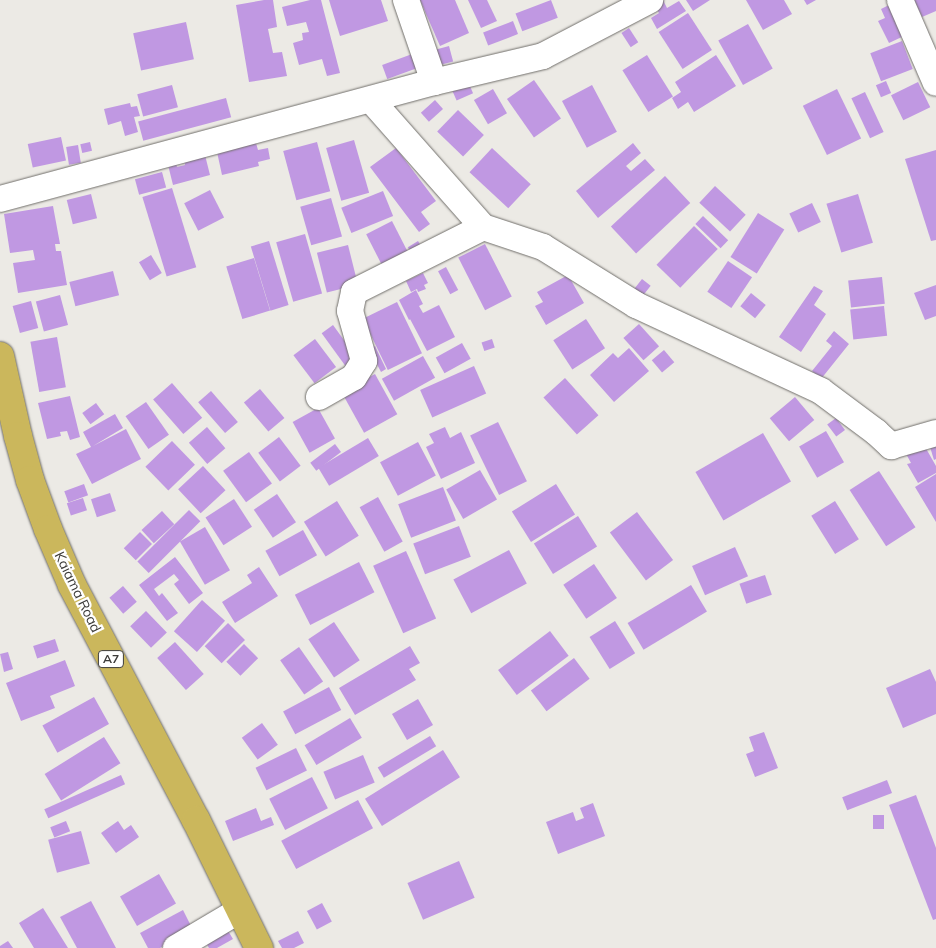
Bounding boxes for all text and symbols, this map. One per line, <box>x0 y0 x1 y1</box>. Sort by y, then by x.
street label: Kaiama Road <box>51 549 105 635</box>
road number: A7 <box>97 650 125 669</box>

